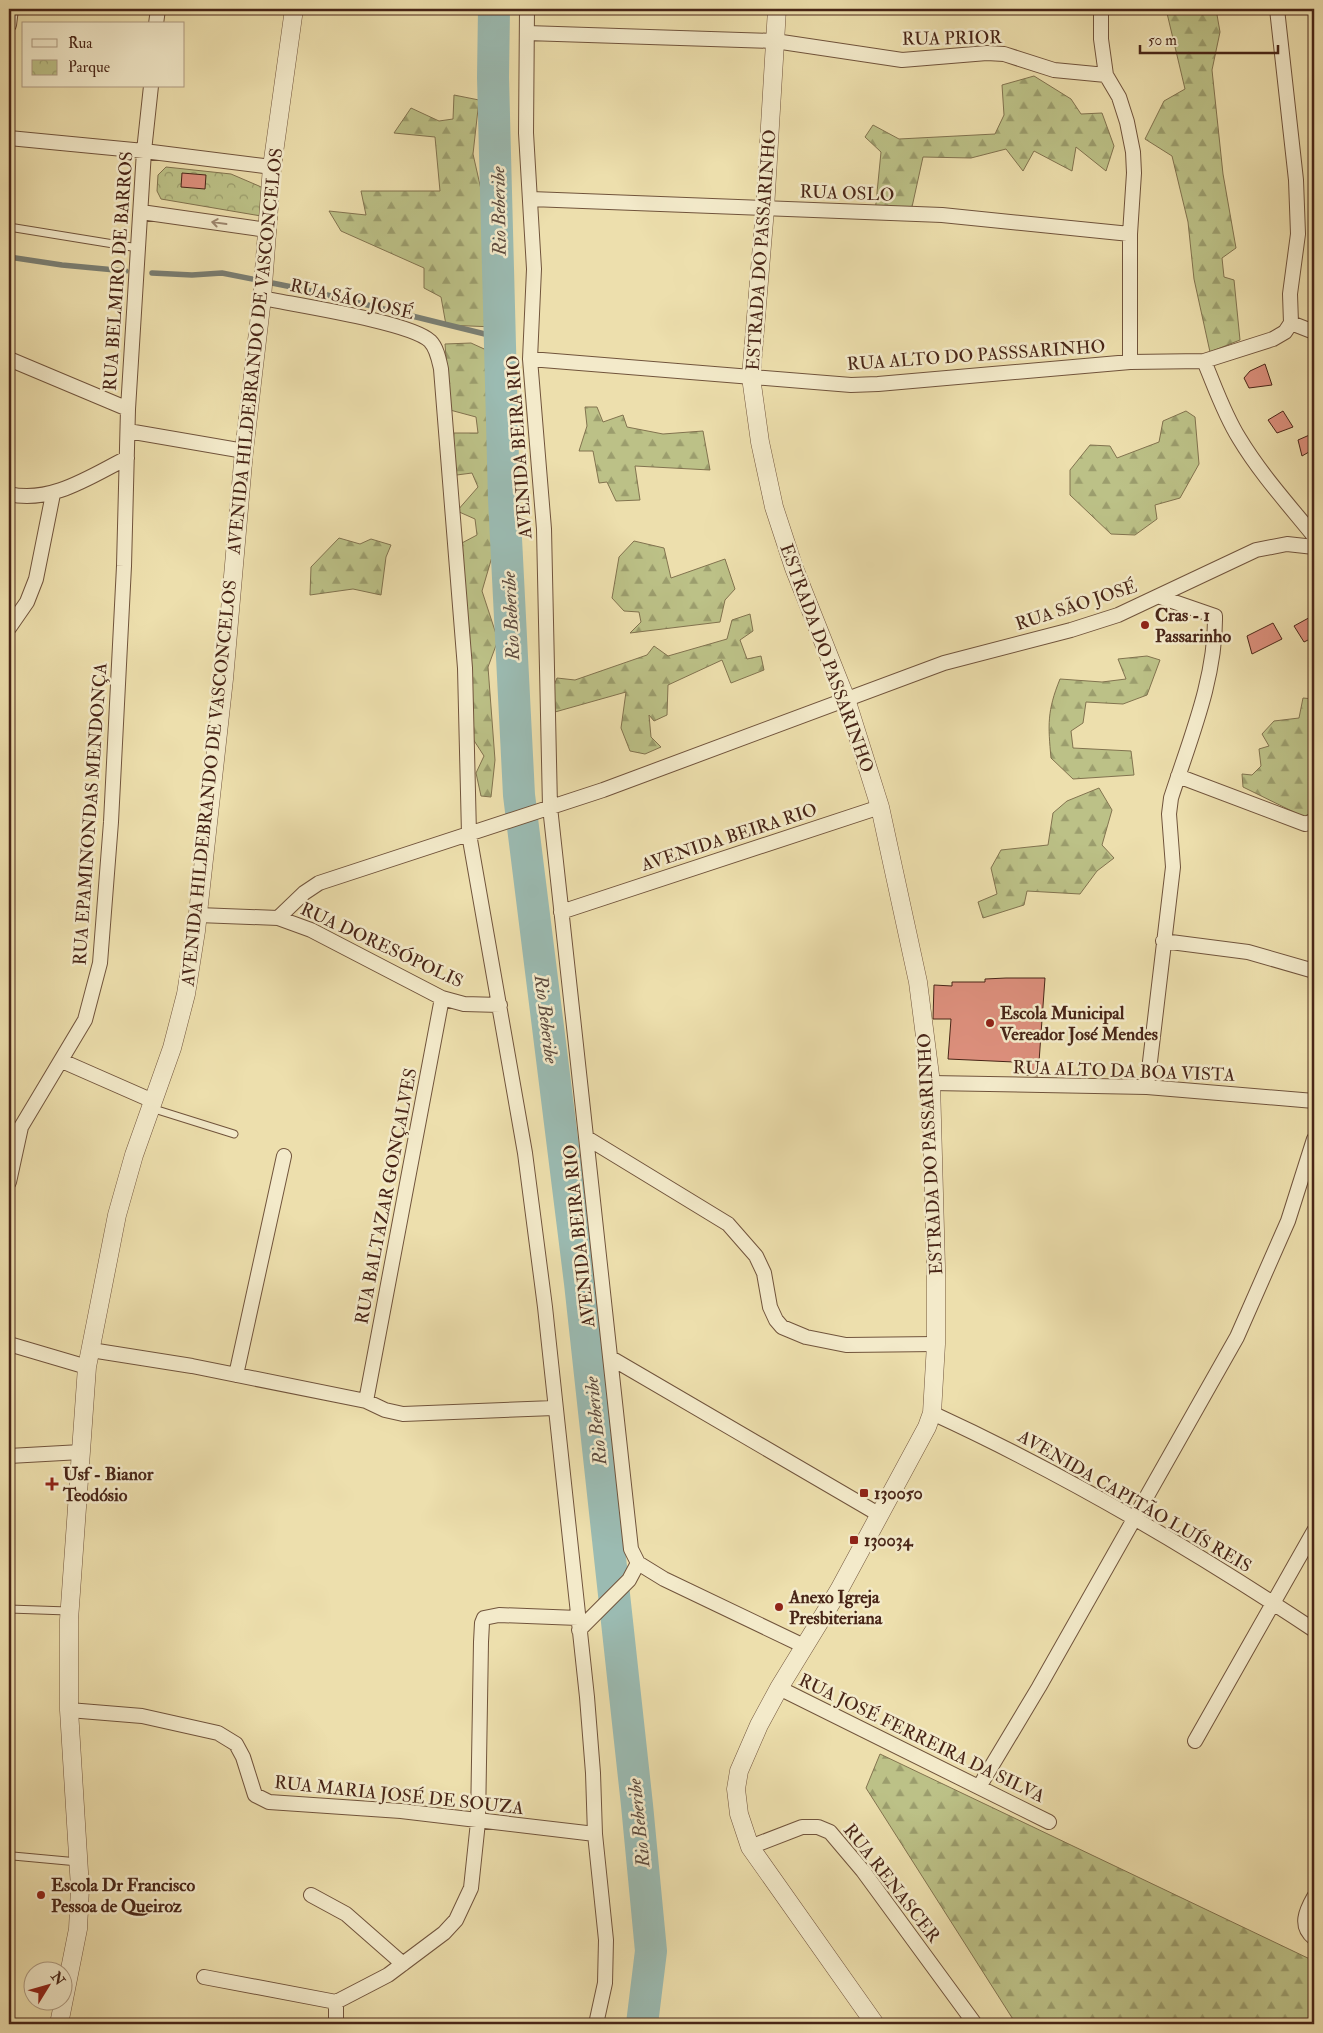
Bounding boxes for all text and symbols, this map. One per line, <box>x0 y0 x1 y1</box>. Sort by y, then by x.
legend <box>22 22 185 88</box>
scale bar <box>1140 22 1278 54</box>
street label: RUA PRIOR <box>902 26 1003 51</box>
text: 50 m <box>1148 31 1177 50</box>
text: Rua <box>68 34 93 53</box>
text: Parque <box>68 58 110 77</box>
street label: ESTRADA DO PASSARINHO <box>742 129 781 371</box>
street label: AVENIDA HILDEBRANDO DE VASCONCELOS <box>223 147 288 556</box>
street label: RUA BELMIRO DE BARROS <box>99 150 138 392</box>
water label: Rio Beberibe <box>486 166 512 257</box>
street label: RUA OSLO <box>799 180 895 207</box>
one-way arrow <box>211 218 227 228</box>
street label: RUA SÃO JOSÉ <box>288 274 416 325</box>
street label: RUA ALTO DO PASSSARINHO <box>846 335 1106 376</box>
street label: AVENIDA BEIRA RIO <box>502 355 537 540</box>
street label: ESTRADA DO PASSARINHO <box>774 541 879 776</box>
water label: Rio Beberibe <box>497 570 525 662</box>
street label: RUA SÃO JOSÉ <box>1012 575 1140 636</box>
street label: AVENIDA HILDEBRANDO DE VASCONCELOS <box>177 579 242 988</box>
place label: Cras - 1 Passarinho <box>1155 604 1231 648</box>
marker: Cras - 1 Passarinho <box>1139 619 1151 631</box>
street label: RUA EPAMINONDAS MENDONÇA <box>68 661 113 966</box>
street label: AVENIDA BEIRA RIO <box>637 798 820 877</box>
street label: RUA DORESÓPOLIS <box>297 898 467 993</box>
water label: Rio Beberibe <box>529 972 563 1065</box>
place label: Escola Municipal Vereador José Mendes <box>999 1002 1158 1046</box>
marker: Escola Municipal Vereador José Mendes <box>984 1017 996 1029</box>
street label: ESTRADA DO PASSARINHO <box>913 1033 948 1275</box>
street label: RUA ALTO DA BOA VISTA <box>1012 1056 1236 1087</box>
street label: RUA BALTAZAR GONÇALVES <box>350 1066 423 1326</box>
street label: AVENIDA BEIRA RIO <box>558 1143 601 1329</box>
water label: Rio Beberibe <box>579 1375 613 1467</box>
street label: AVENIDA CAPITÃO LUÍS REIS <box>1013 1424 1256 1578</box>
place label: Usf - Bianor Teodósio <box>62 1463 154 1507</box>
marker: Usf - Bianor Teodósio <box>45 1477 59 1491</box>
place label: 130050 <box>874 1482 923 1505</box>
marker: 130050 <box>858 1487 870 1499</box>
place label: 130034 <box>864 1529 914 1552</box>
marker: 130034 <box>848 1534 860 1546</box>
place label: Anexo Igreja Presbiteriana <box>788 1586 883 1630</box>
marker: Anexo Igreja Presbiteriana <box>773 1601 785 1613</box>
street label: RUA JOSÉ FERREIRA DA SILVA <box>795 1669 1049 1808</box>
street label: RUA MARIA JOSÉ DE SOUZA <box>273 1771 525 1820</box>
water label: Rio Beberibe <box>622 1777 656 1869</box>
street label: RUA RENASCER <box>838 1819 946 1948</box>
place label: Escola Dr Francisco Pessoa de Queiroz <box>51 1874 195 1918</box>
marker: Escola Dr Francisco Pessoa de Queiroz <box>35 1889 47 1901</box>
north arrow <box>22 1960 72 2010</box>
text: N <box>47 1968 69 1989</box>

